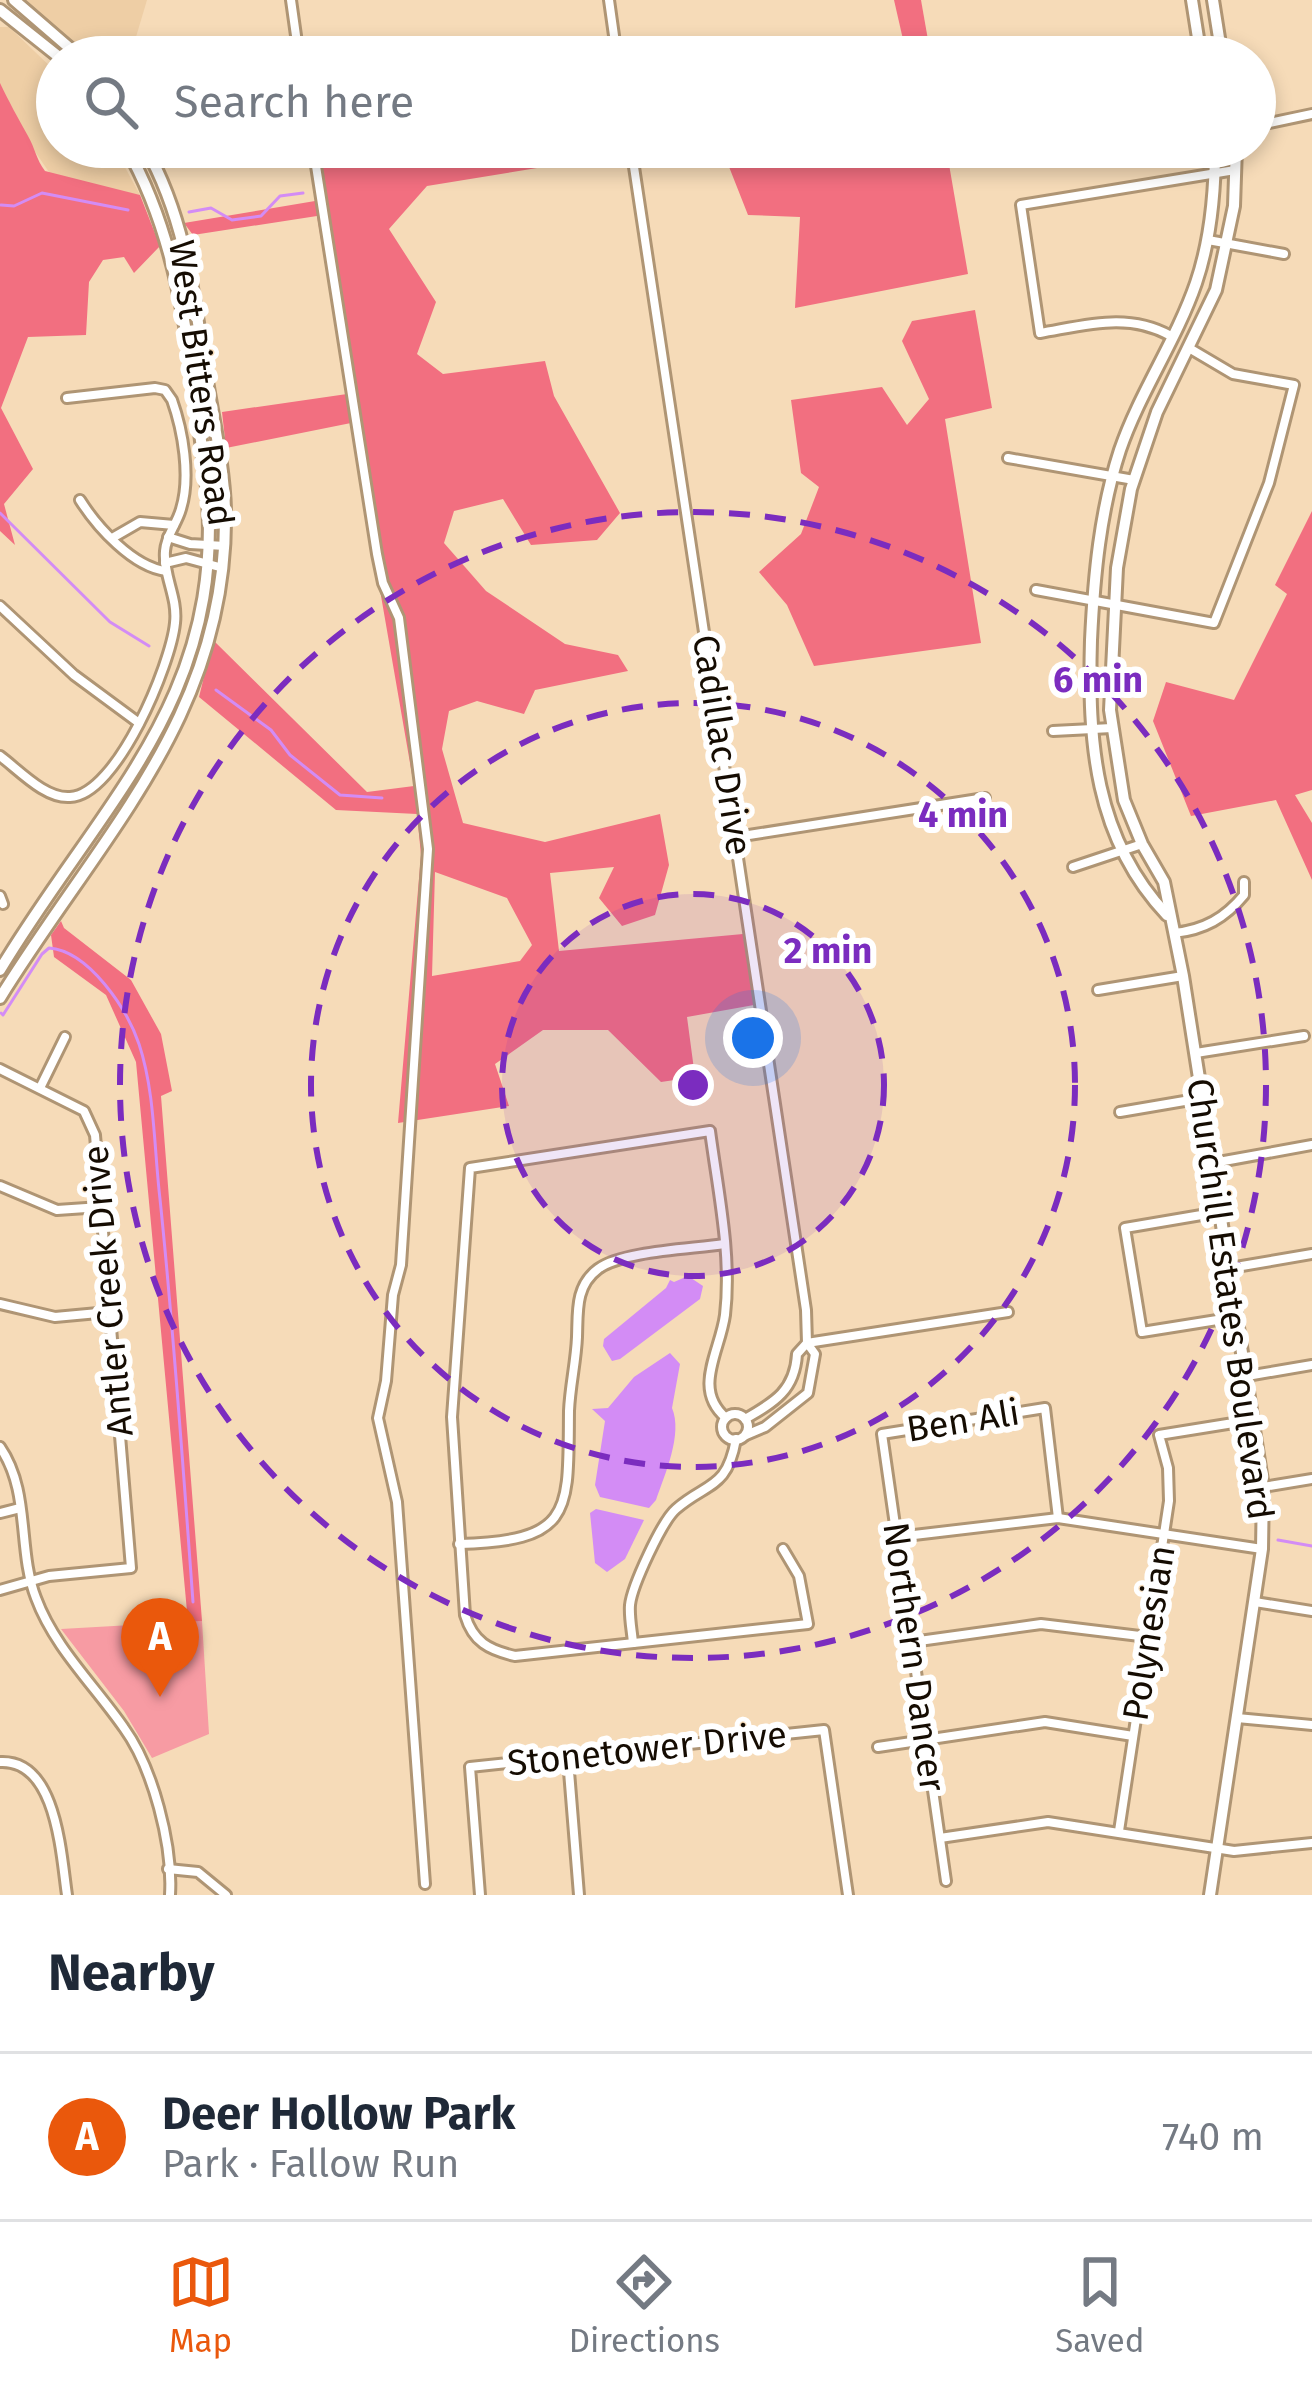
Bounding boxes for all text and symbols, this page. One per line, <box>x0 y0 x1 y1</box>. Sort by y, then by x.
search box <box>36 36 1276 168</box>
icon: search <box>78 69 144 135</box>
text: Search here <box>174 75 414 129</box>
street label: West Bitters Road <box>159 237 243 529</box>
street label: Cadillac Drive <box>683 632 761 858</box>
text: 6 min <box>1053 658 1143 702</box>
text: 4 min <box>918 793 1008 837</box>
text: 2 min <box>784 929 872 973</box>
your location <box>723 1008 783 1068</box>
centre of rings <box>672 1064 714 1106</box>
street label: Churchill Estates Boulevard <box>1177 1076 1283 1522</box>
street label: Antler Creek Drive <box>73 1144 143 1438</box>
street label: Ben Ali <box>904 1390 1022 1452</box>
street label: Northern Dancer <box>873 1520 955 1794</box>
street label: Polynesian <box>1113 1542 1185 1724</box>
pin: A <box>121 1598 199 1697</box>
street label: Stonetower Drive <box>505 1712 789 1786</box>
text: Nearby <box>48 1942 214 2004</box>
text: Deer Hollow Park <box>162 2087 515 2141</box>
text: A <box>75 2114 99 2160</box>
text: 740 m <box>1162 2114 1264 2160</box>
text: Park · Fallow Run <box>162 2141 459 2187</box>
tab: Map <box>168 2249 234 2361</box>
tab: Directions <box>569 2249 720 2361</box>
tab: Saved <box>1055 2249 1144 2361</box>

